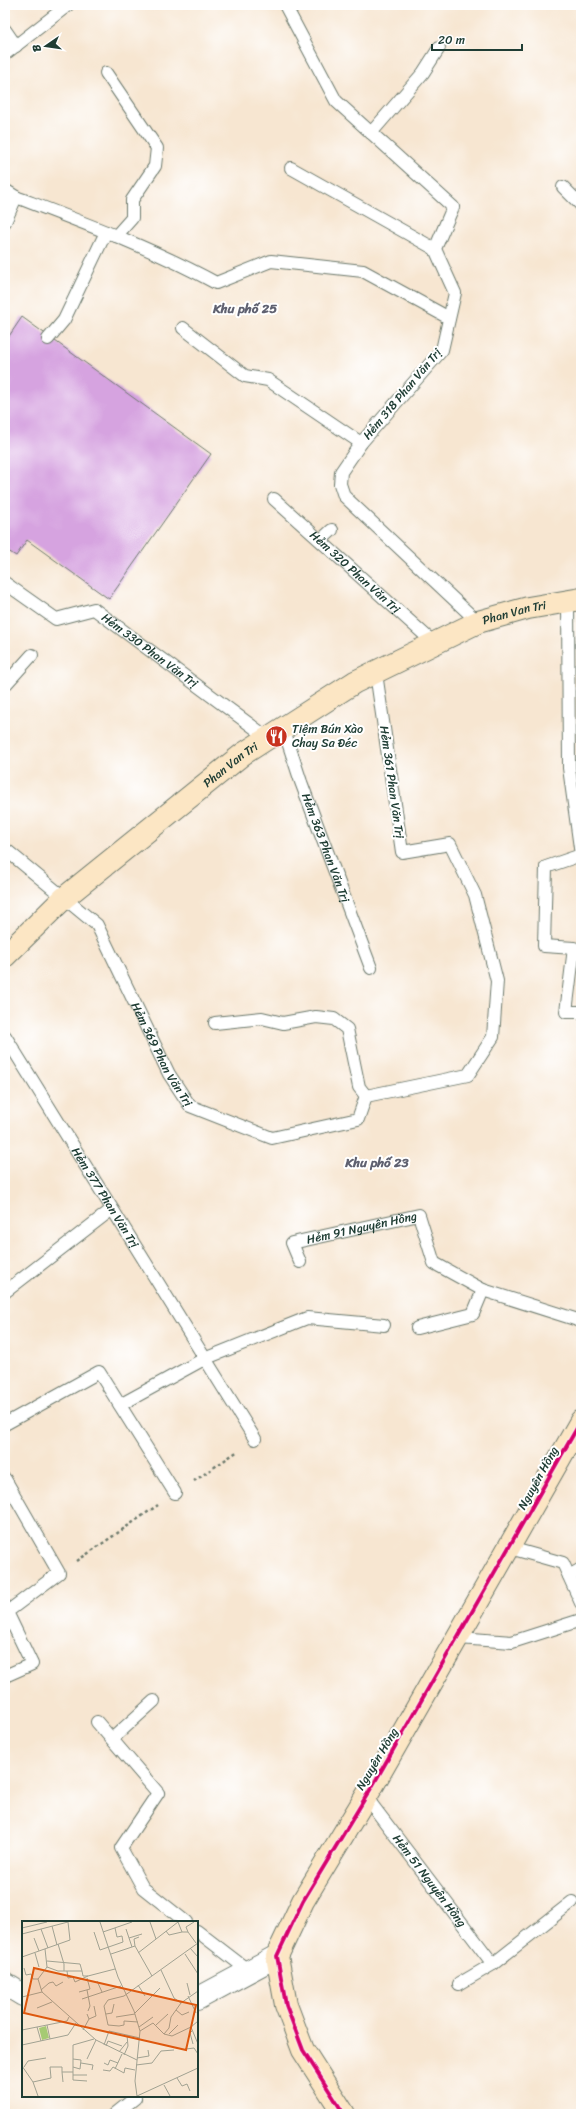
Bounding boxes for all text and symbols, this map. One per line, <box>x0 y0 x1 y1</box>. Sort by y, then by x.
north arrow <box>26 26 66 66</box>
scale bar <box>432 26 522 52</box>
text: 20 m <box>438 29 465 51</box>
text: B <box>27 43 47 54</box>
district label: Khu phố 25 <box>212 297 277 320</box>
street label: Hẻm 318 Phan Văn Trị <box>357 343 448 445</box>
street label: Hẻm 320 Phan Văn Trị <box>304 525 406 620</box>
street label: Phan Van Tri <box>480 594 548 631</box>
street label: Hẻm 330 Phan Văn Trị <box>96 607 203 694</box>
place label: Tiệm Bún Xào Chay Sa Đéc <box>292 718 363 754</box>
restaurant icon: Tiệm Bún Xào Chay Sa Đéc <box>264 723 290 749</box>
street label: Hẻm 361 Phan Văn Trị <box>373 724 411 841</box>
street label: Phan Van Tri <box>198 736 263 793</box>
street label: Hẻm 363 Phan Văn Trị <box>295 790 357 906</box>
street label: Hẻm 369 Phan Văn Trị <box>125 998 199 1112</box>
street label: Hẻm 377 Phan Văn Trị <box>65 1143 145 1253</box>
district label: Khu phố 23 <box>344 1151 410 1174</box>
street label: Hẻm 91 Nguyên Hồng <box>304 1205 419 1250</box>
street label: Nguyên Hồng <box>511 1442 565 1514</box>
street label: Nguyên Hồng <box>350 1723 404 1795</box>
street label: Hẻm 51 Nguyên Hồng <box>387 1829 472 1932</box>
inset map <box>22 1921 198 2097</box>

